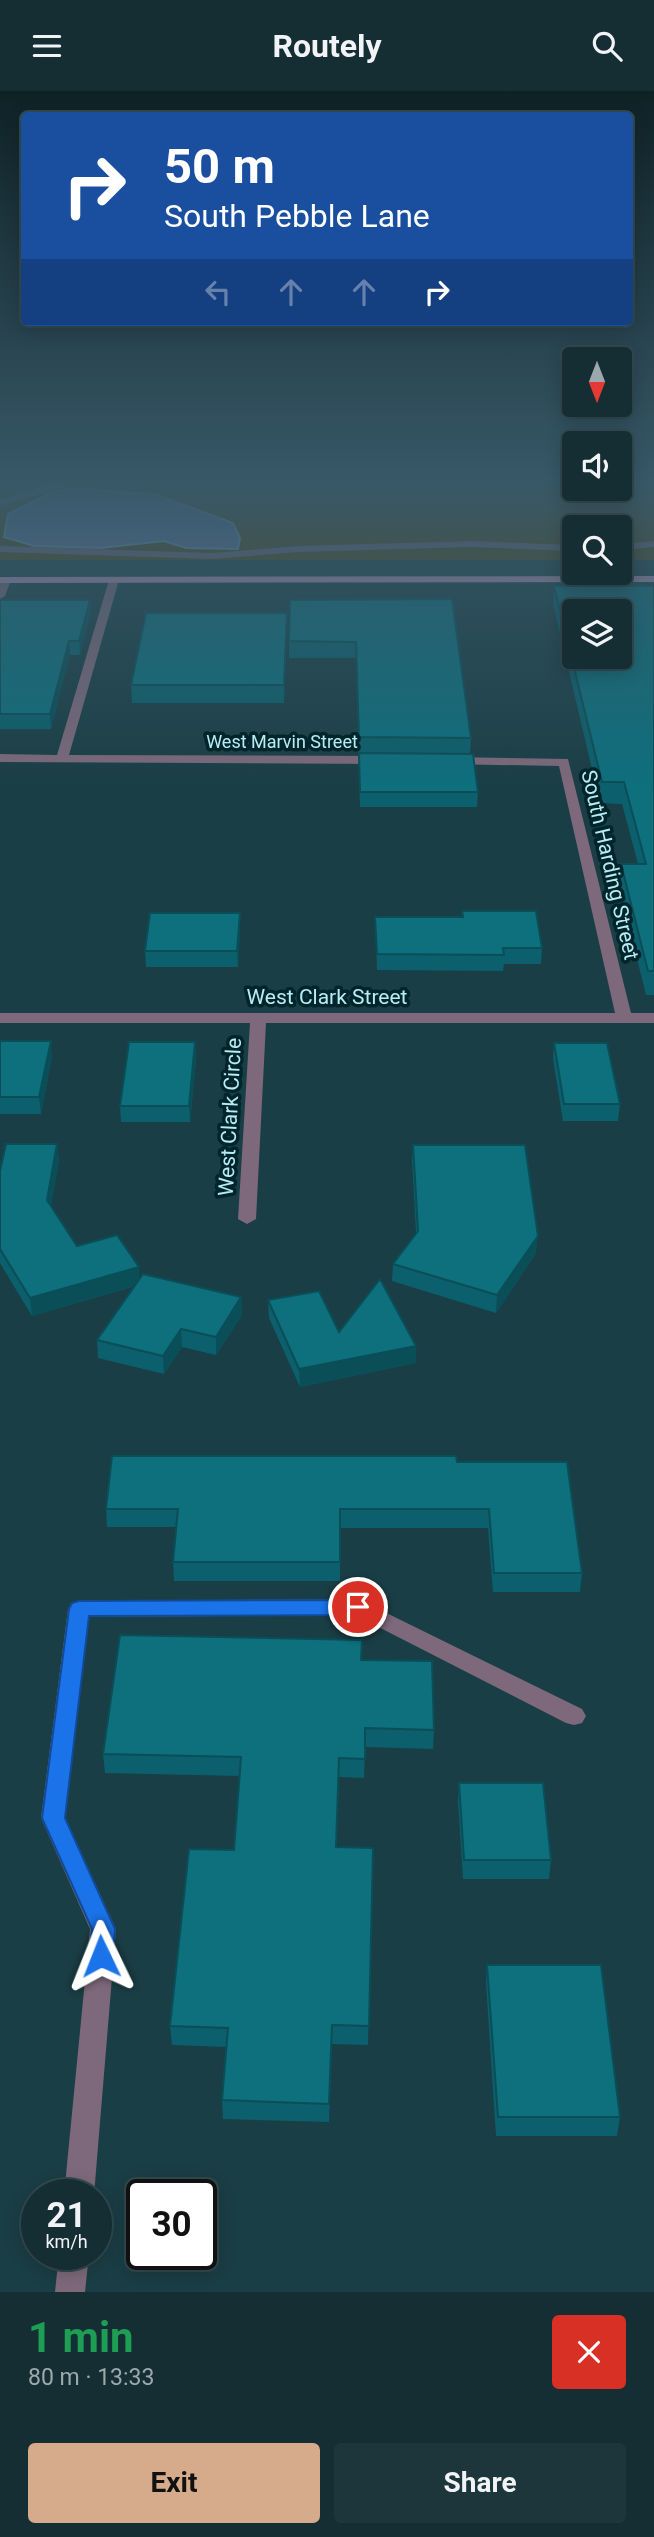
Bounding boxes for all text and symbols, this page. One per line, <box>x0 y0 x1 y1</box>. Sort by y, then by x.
icon: menu <box>28 27 66 65</box>
text: Routely <box>272 27 382 65</box>
icon: search <box>588 27 626 65</box>
text: 50 m <box>164 138 275 195</box>
icon: right <box>49 140 140 231</box>
text: South Pebble Lane <box>164 197 430 235</box>
icon: left <box>199 273 237 311</box>
icon: ahead <box>272 273 310 311</box>
icon: ahead <box>345 273 383 311</box>
icon: right <box>418 273 456 311</box>
north arrow <box>562 347 632 417</box>
map controls <box>562 347 632 669</box>
button: sound <box>562 431 632 501</box>
button: search <box>562 515 632 585</box>
button: layers <box>562 599 632 669</box>
street label: West Marvin Street <box>206 731 358 752</box>
street label: South Harding Street <box>576 768 644 962</box>
street label: West Clark Street <box>247 985 408 1009</box>
street label: West Clark Circle <box>214 1037 246 1197</box>
pin <box>328 1577 388 1637</box>
icon: arrive <box>339 1588 377 1626</box>
position arrow <box>64 1919 138 1993</box>
speed limit sign: 30 <box>126 2179 217 2270</box>
text: 21 <box>46 2195 87 2236</box>
text: km/h <box>45 2231 88 2252</box>
text: 1 min <box>28 2313 134 2362</box>
button: close <box>552 2315 626 2389</box>
text: 80 m · 13:33 <box>28 2364 154 2391</box>
button: Exit <box>28 2443 320 2523</box>
button: Share <box>334 2443 626 2523</box>

